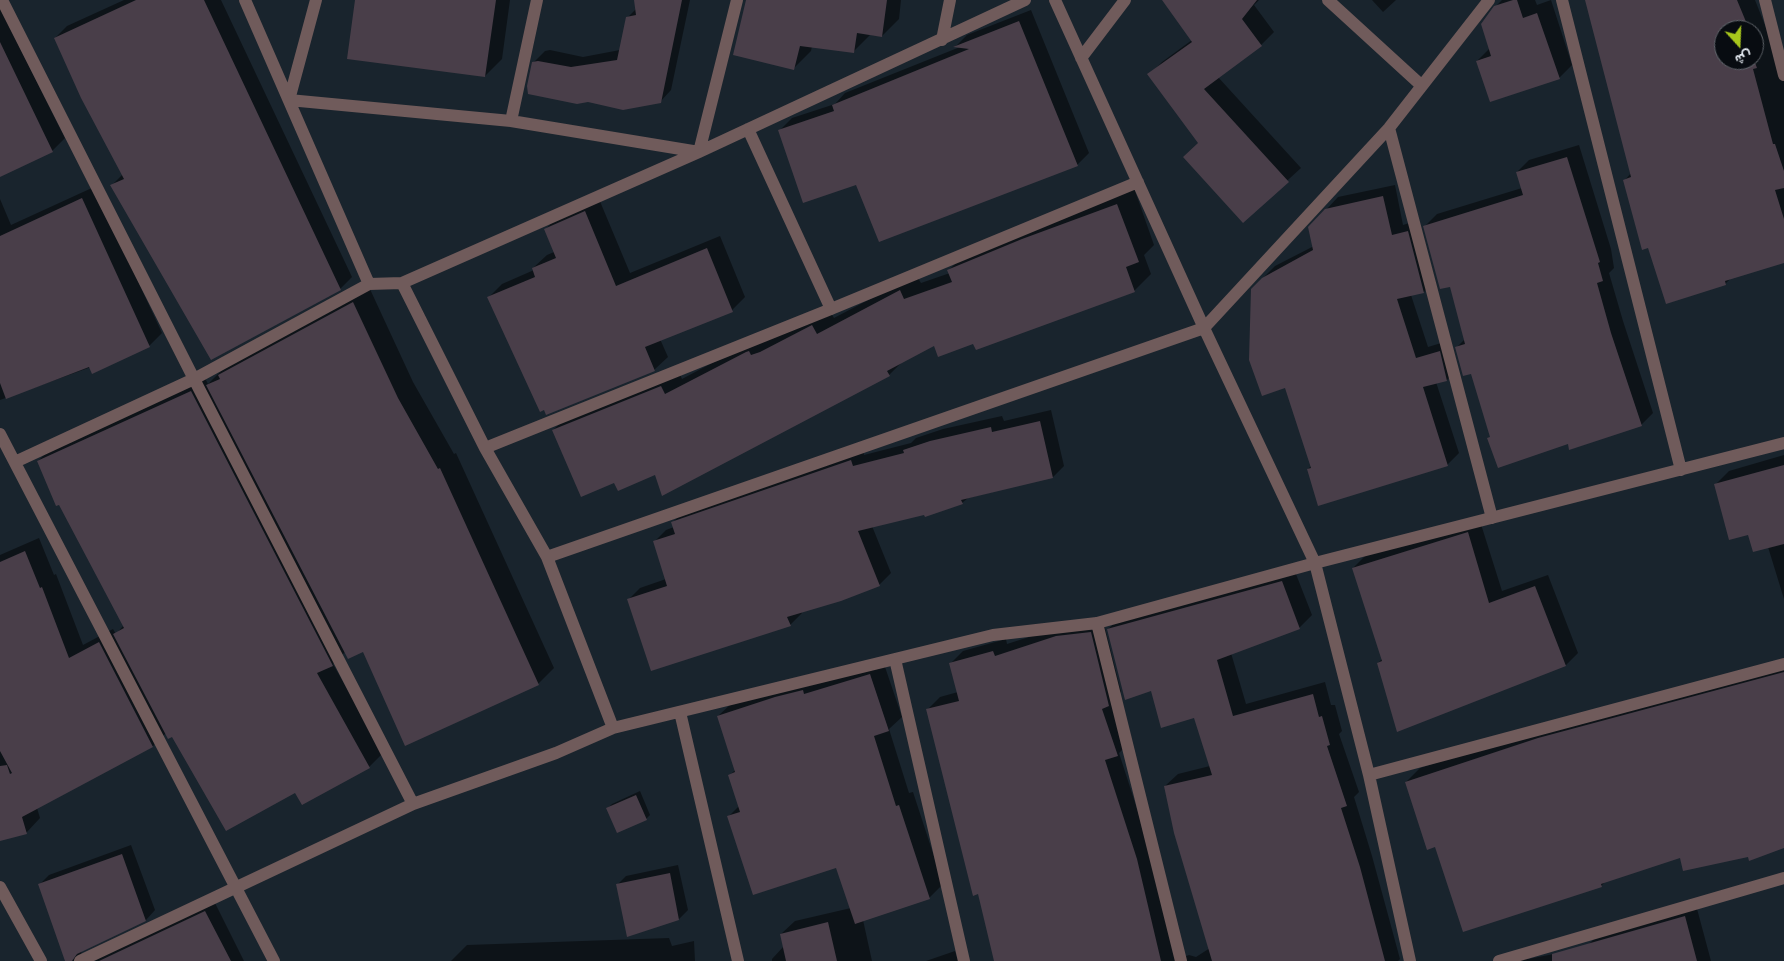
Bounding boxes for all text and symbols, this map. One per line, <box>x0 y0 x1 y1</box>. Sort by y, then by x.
north arrow <box>1714 20 1764 70</box>
text: ش <box>1732 46 1755 70</box>

